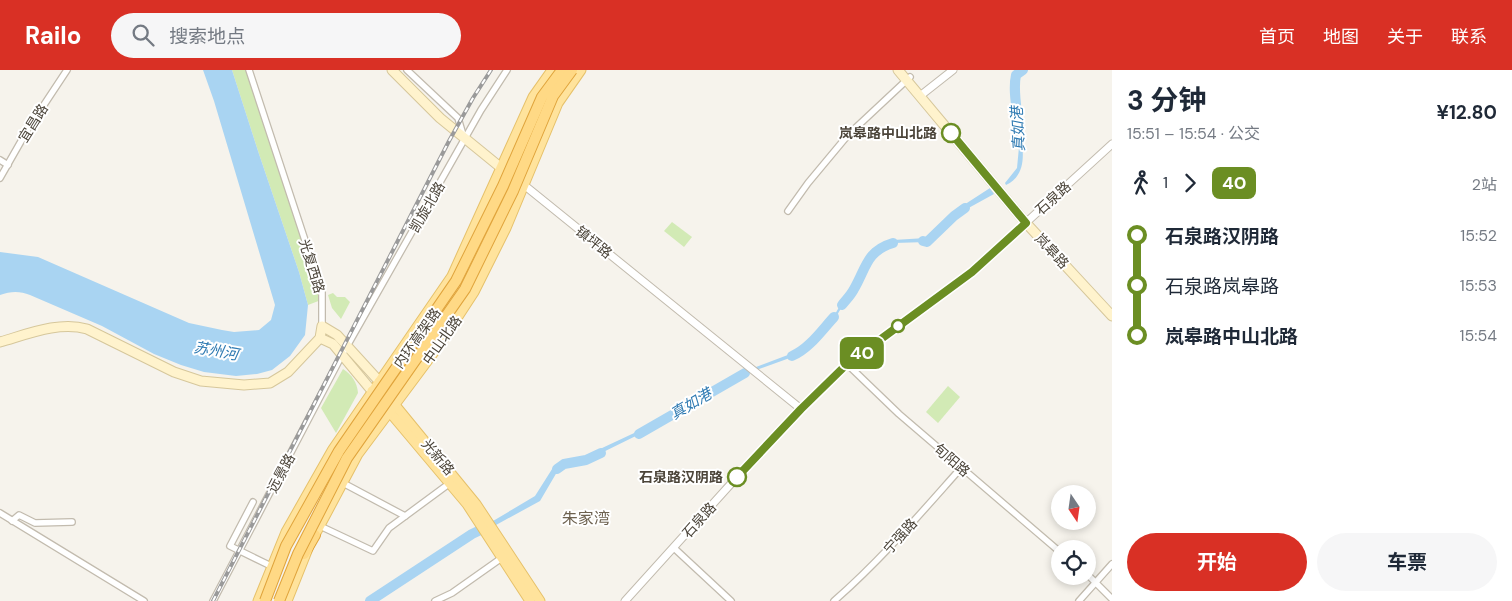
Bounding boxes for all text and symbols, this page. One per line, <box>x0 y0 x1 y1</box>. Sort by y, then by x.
search box <box>111 13 461 58</box>
text: Railo <box>25 20 81 51</box>
icon: search <box>129 21 157 49</box>
text: 搜索地点 <box>169 24 245 49</box>
text: 首页 <box>1259 25 1295 49</box>
text: 地图 <box>1323 25 1359 49</box>
text: 关于 <box>1387 25 1423 49</box>
text: 联系 <box>1451 25 1487 49</box>
text: 3 分钟 <box>1127 82 1206 119</box>
street label: 宜昌路 <box>14 100 52 146</box>
text: ¥12.80 <box>1437 100 1497 125</box>
water label: 真如港 <box>1007 104 1029 152</box>
marker: 岚皋路中山北路 <box>941 123 961 143</box>
text: 15:51 – 15:54 · 公交 <box>1127 123 1260 144</box>
place label: 岚皋路中山北路 <box>839 124 937 142</box>
icon: walk <box>1127 169 1155 197</box>
icon: forward <box>1176 169 1204 197</box>
text: 40 <box>1222 171 1246 195</box>
text: 1 <box>1163 172 1168 193</box>
text: 2站 <box>1472 174 1497 195</box>
street label: 石泉路 <box>1031 177 1075 219</box>
street label: 凯旋北路 <box>405 178 449 236</box>
street label: 镇坪路 <box>572 222 616 262</box>
text: 石泉路汉阴路 <box>1165 224 1279 249</box>
text: 15:52 <box>1460 225 1497 246</box>
street label: 岚皋路 <box>1031 230 1073 272</box>
street label: 光复西路 <box>295 237 329 295</box>
text: 石泉路岚皋路 <box>1165 274 1279 299</box>
text: 15:53 <box>1460 275 1497 296</box>
street label: 内环高架路 <box>390 304 444 372</box>
street label: 中山北路 <box>419 312 465 368</box>
unlabelled marker <box>891 319 905 333</box>
text: 岚皋路中山北路 <box>1165 324 1298 349</box>
text: 15:54 <box>1460 325 1497 346</box>
water label: 苏州河 <box>192 337 243 365</box>
line badge: 40 <box>840 337 884 369</box>
text: 40 <box>850 341 874 365</box>
water label: 真如港 <box>667 383 717 424</box>
street label: 光新路 <box>418 435 458 479</box>
street label: 旬阳路 <box>930 439 974 481</box>
street label: 远景路 <box>263 450 299 496</box>
marker: 石泉路汉阴路 <box>727 467 747 487</box>
place label: 石泉路汉阴路 <box>639 468 723 486</box>
north arrow <box>1051 485 1096 530</box>
map controls <box>1051 485 1096 585</box>
street label: 石泉路 <box>678 498 720 542</box>
district label: 朱家湾 <box>562 508 610 529</box>
street label: 宁强路 <box>879 514 921 558</box>
button: 开始 <box>1127 533 1307 591</box>
button: 车票 <box>1317 533 1497 591</box>
button: locate <box>1051 540 1096 585</box>

